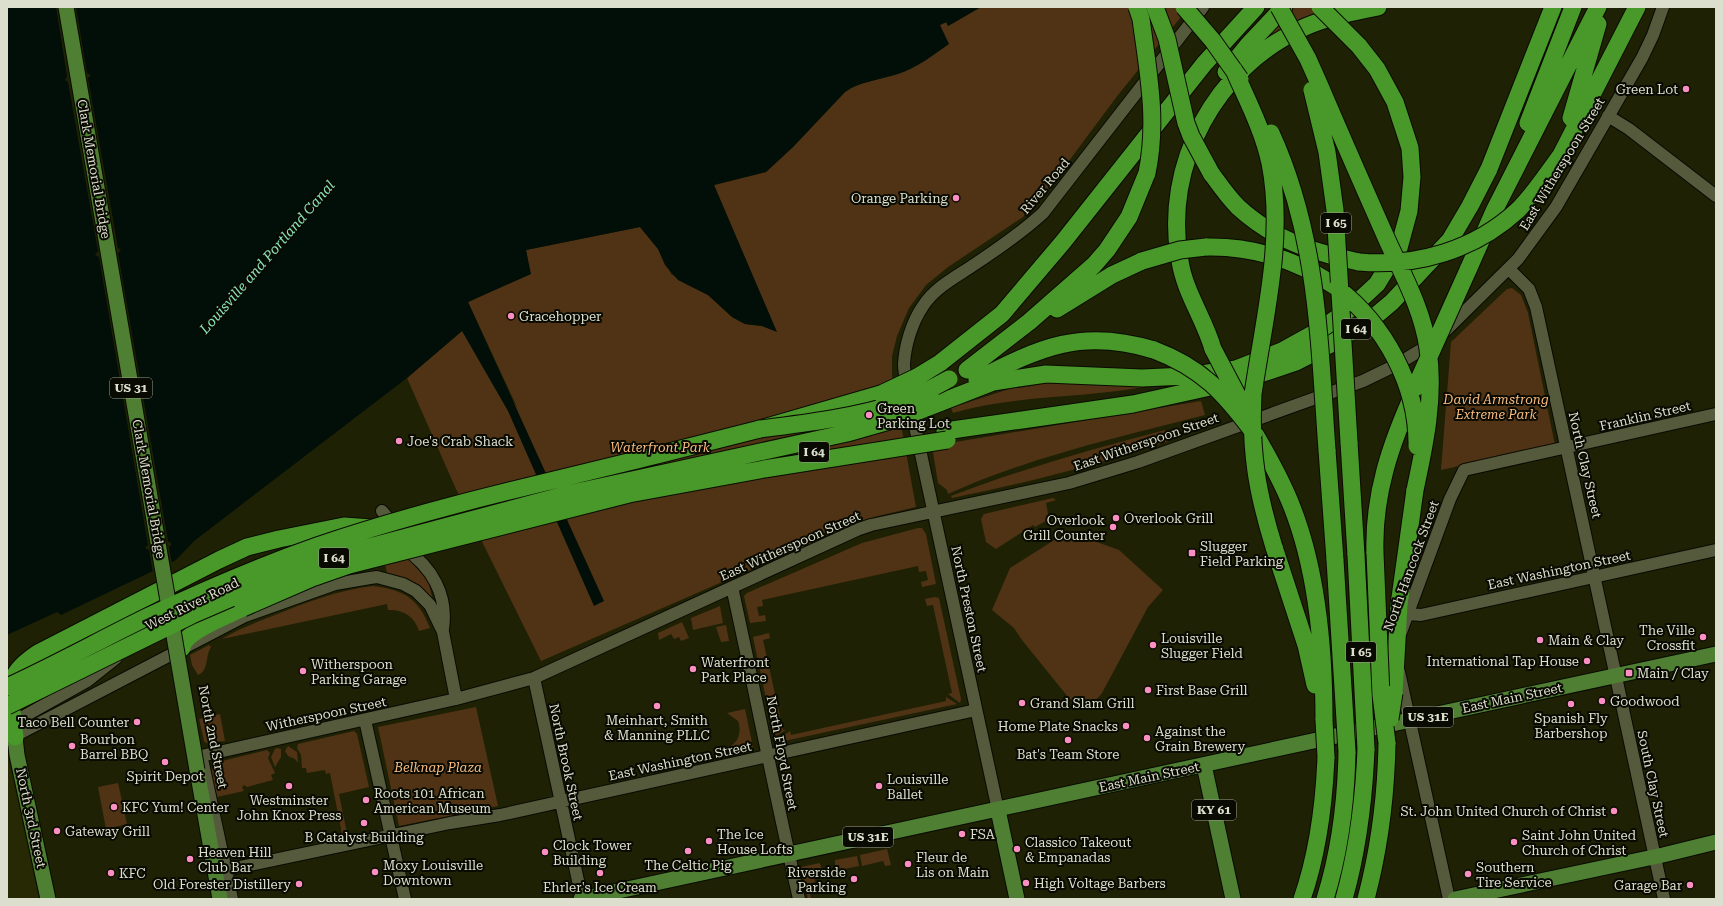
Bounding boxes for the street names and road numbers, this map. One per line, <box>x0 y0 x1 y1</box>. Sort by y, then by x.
street label: East Witherspoon Street <box>1516 95 1608 233</box>
street label: Clark Memorial Bridge <box>74 98 114 240</box>
street label: River Road <box>1017 155 1073 217</box>
road number: I 65 <box>1321 213 1351 233</box>
road number: I 64 <box>1341 319 1371 339</box>
road number: US 31 <box>110 378 152 398</box>
street label: Franklin Street <box>1598 398 1692 434</box>
street label: East Witherspoon Street <box>1072 410 1221 474</box>
street label: North Clay Street <box>1565 410 1605 520</box>
street label: Clark Memorial Bridge <box>129 418 169 560</box>
road number: I 64 <box>799 442 829 462</box>
street label: North Hancock Street <box>1380 499 1442 633</box>
street label: East Witherspoon Street <box>717 508 863 584</box>
street label: North Preston Street <box>948 544 990 674</box>
street label: East Washington Street <box>1486 547 1632 592</box>
road number: I 64 <box>319 548 349 568</box>
street label: West River Road <box>143 575 242 633</box>
road number: I 65 <box>1346 642 1376 662</box>
street label: East Main Street <box>1460 680 1564 716</box>
street label: North 2nd Street <box>196 684 230 790</box>
street label: Witherspoon Street <box>264 694 388 734</box>
street label: North Floyd Street <box>764 695 800 812</box>
street label: North Brook Street <box>546 702 586 822</box>
road number: US 31E <box>1403 707 1453 727</box>
street label: South Clay Street <box>1634 729 1672 839</box>
street label: East Washington Street <box>607 738 753 783</box>
street label: East Main Street <box>1097 759 1201 795</box>
street label: North 3rd Street <box>13 767 49 869</box>
road number: KY 61 <box>1192 800 1236 820</box>
road number: US 31E <box>843 827 893 847</box>

